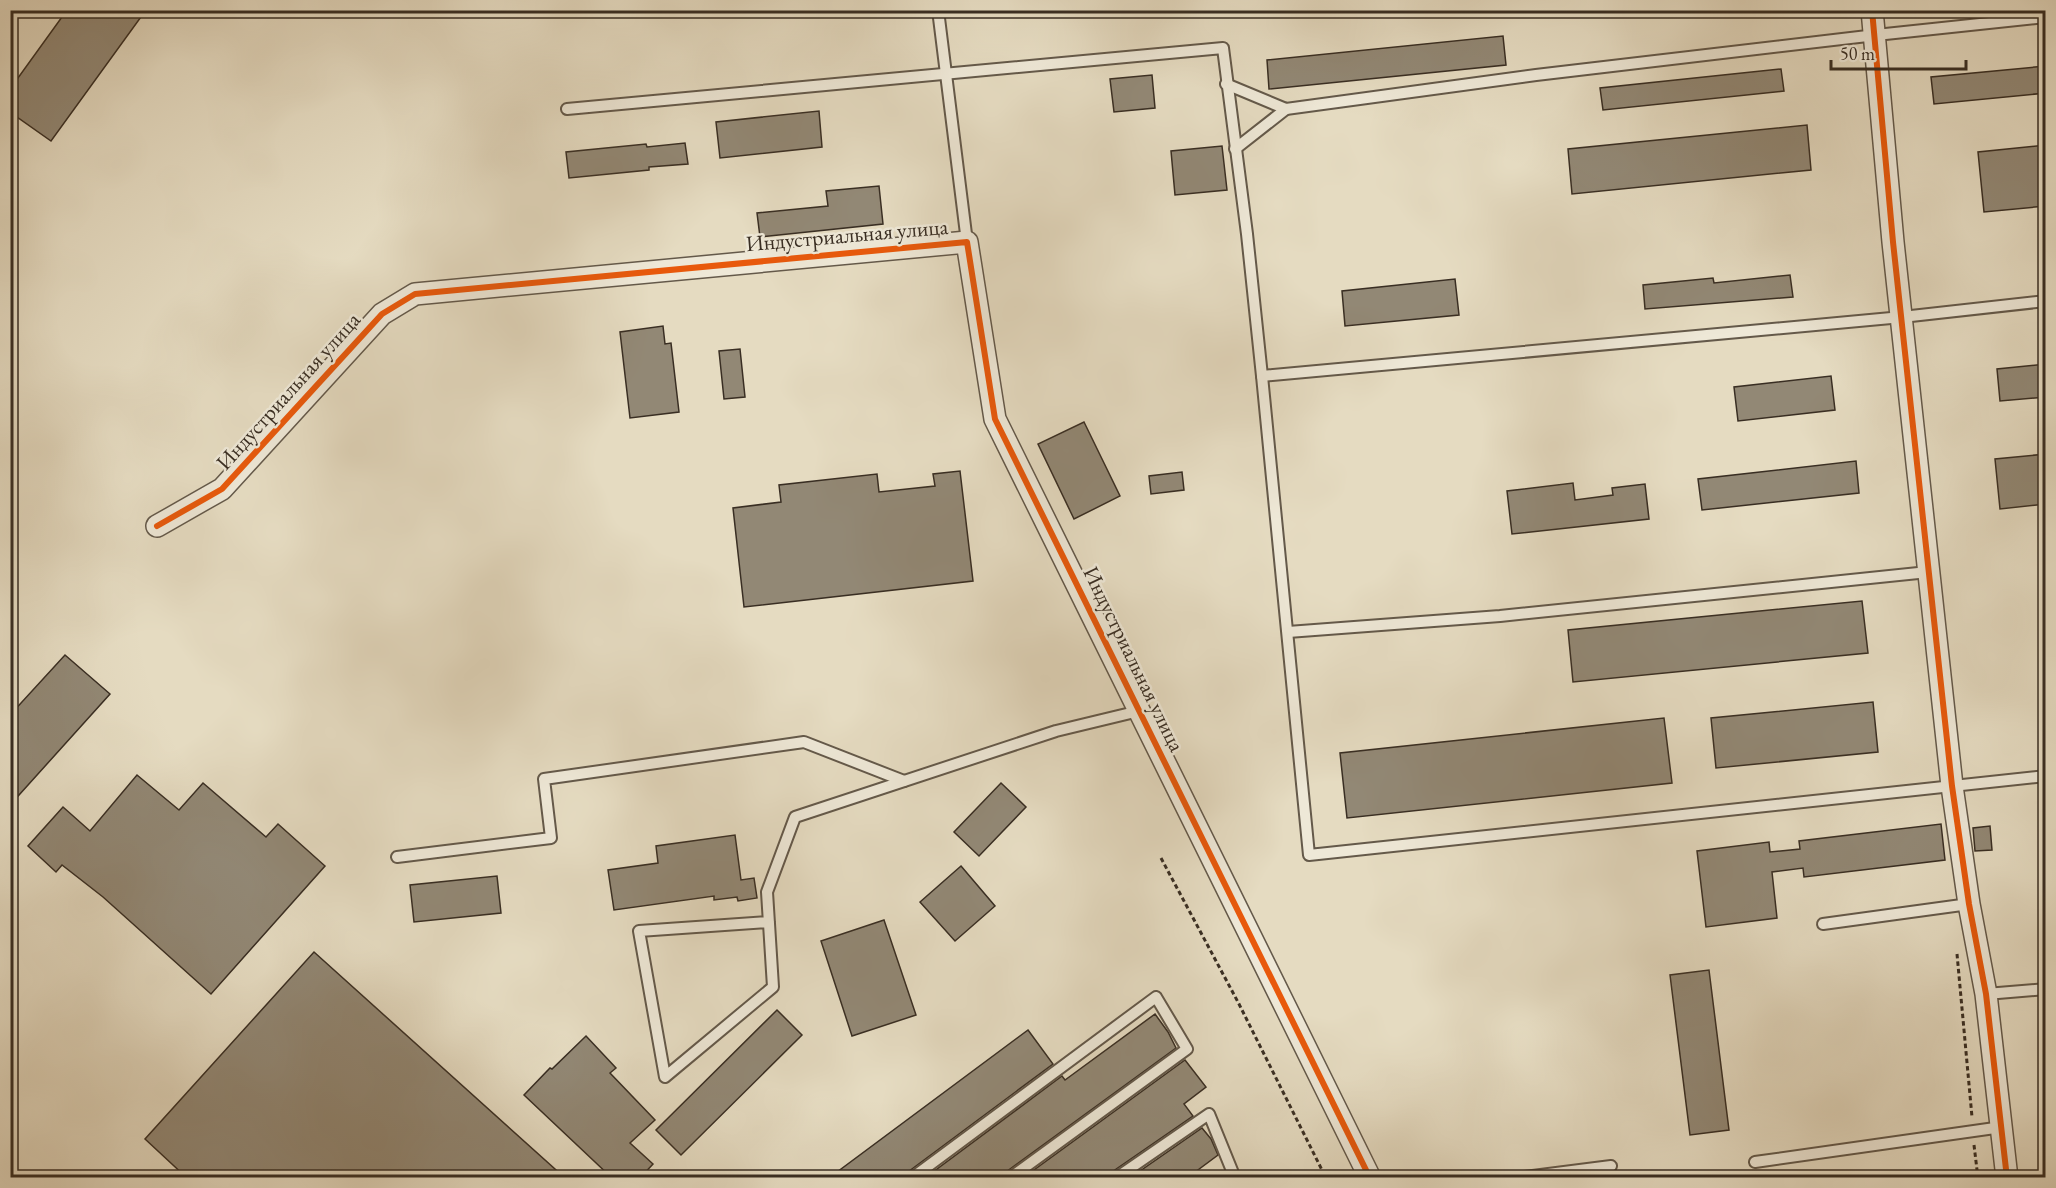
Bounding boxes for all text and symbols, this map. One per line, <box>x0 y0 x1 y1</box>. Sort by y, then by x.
scale bar <box>1831 33 1966 71</box>
text: 50 m <box>1840 42 1875 65</box>
street label: Индустриальная улица <box>745 212 950 258</box>
street label: Индустриальная улица <box>209 306 367 476</box>
street label: Индустриальная улица <box>1076 561 1192 757</box>

